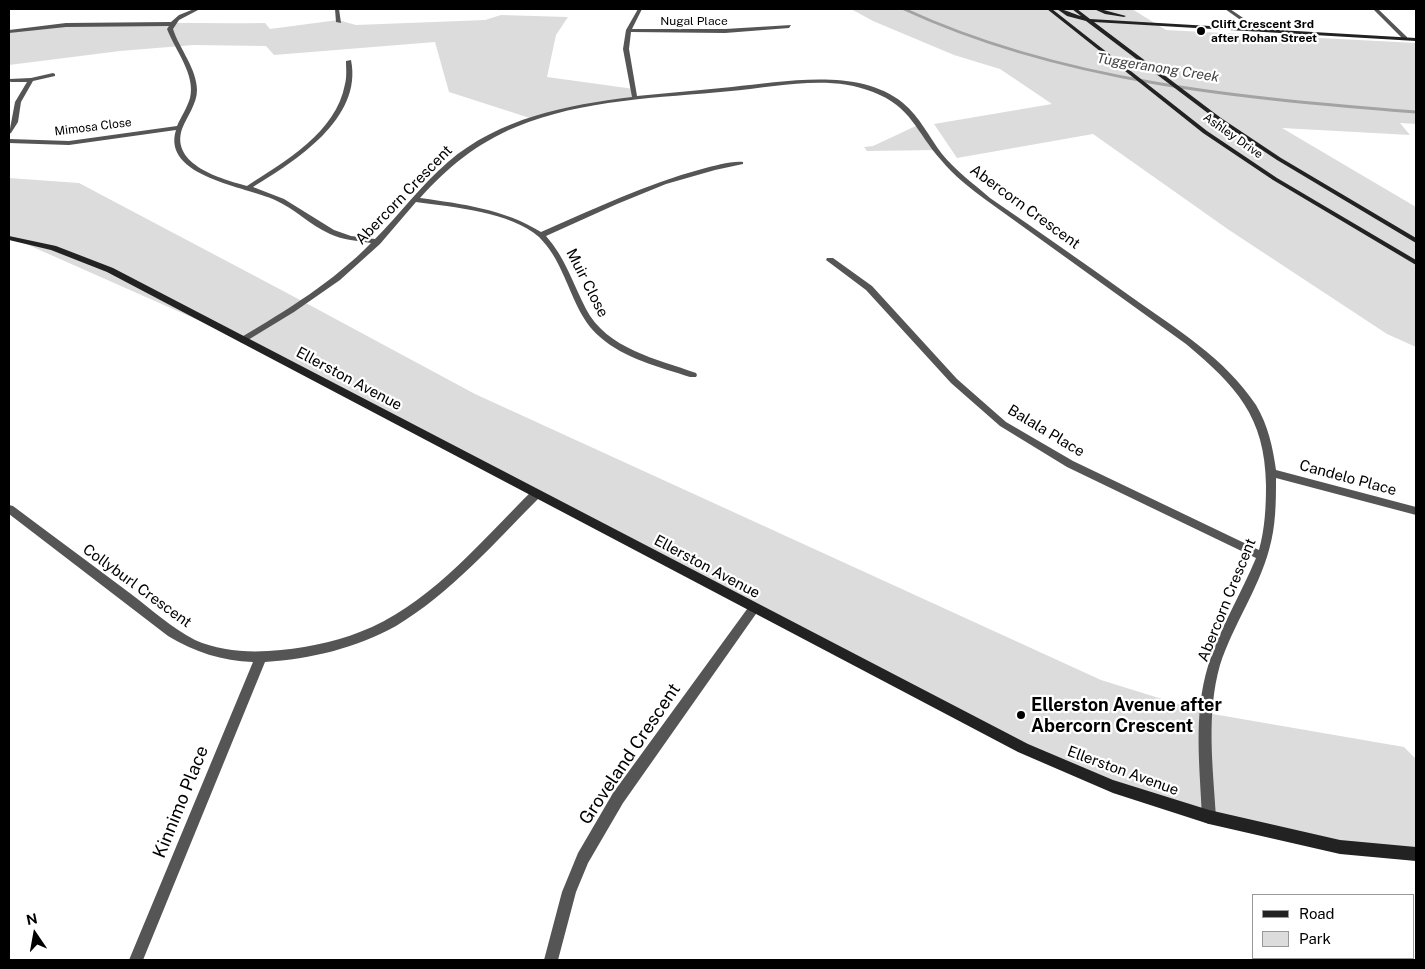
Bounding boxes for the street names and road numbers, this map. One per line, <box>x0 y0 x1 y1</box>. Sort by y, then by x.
street label: Nugal Place <box>660 14 728 28</box>
street label: Ashley Drive <box>1200 110 1266 162</box>
street label: Mimosa Close <box>54 115 132 139</box>
street label: Abercorn Crescent <box>352 141 456 249</box>
street label: Abercorn Crescent <box>967 161 1083 253</box>
street label: Muir Close <box>562 246 612 320</box>
street label: Ellerston Avenue <box>293 344 405 414</box>
street label: Balala Place <box>1004 401 1088 461</box>
street label: Candelo Place <box>1297 456 1399 500</box>
street label: Ellerston Avenue <box>651 532 763 602</box>
street label: Abercorn Crescent <box>1194 536 1260 664</box>
street label: Collyburl Crescent <box>79 541 195 631</box>
street label: Groveland Crescent <box>575 679 685 829</box>
street label: Ellerston Avenue <box>1065 742 1181 800</box>
street label: Kinnimo Place <box>149 743 213 861</box>

